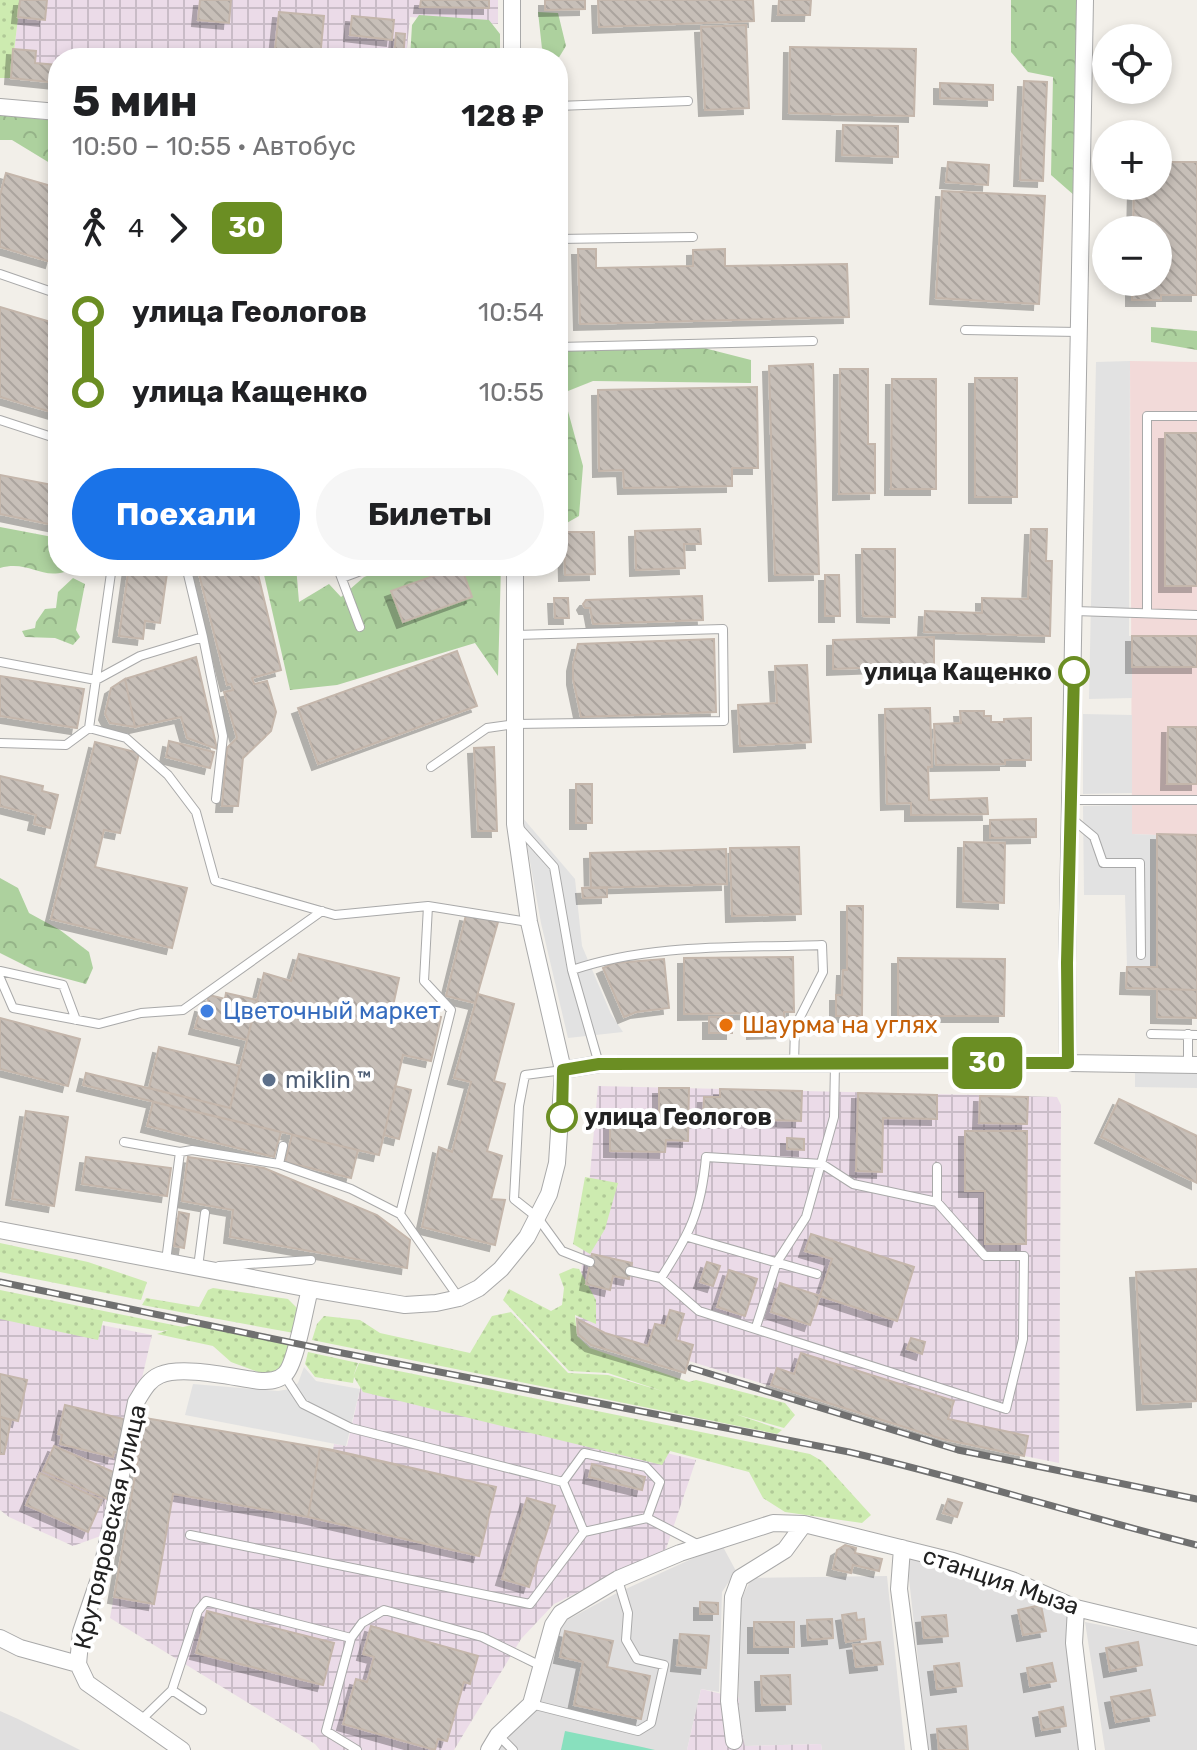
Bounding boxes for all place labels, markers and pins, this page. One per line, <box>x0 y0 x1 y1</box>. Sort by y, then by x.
marker: улица Кащенко <box>1059 657 1089 687</box>
place label: улица Кащенко <box>864 658 1052 686</box>
place label: Цветочный маркет <box>223 997 441 1025</box>
marker: Цветочный маркет <box>198 1002 216 1020</box>
place label: Шаурма на углях <box>742 1011 938 1039</box>
marker: Шаурма на углях <box>717 1016 735 1034</box>
place label: miklin ™ <box>285 1066 372 1094</box>
marker: miklin ™ <box>260 1071 278 1089</box>
marker: улица Геологов <box>547 1102 577 1132</box>
place label: улица Геологов <box>584 1103 772 1131</box>

